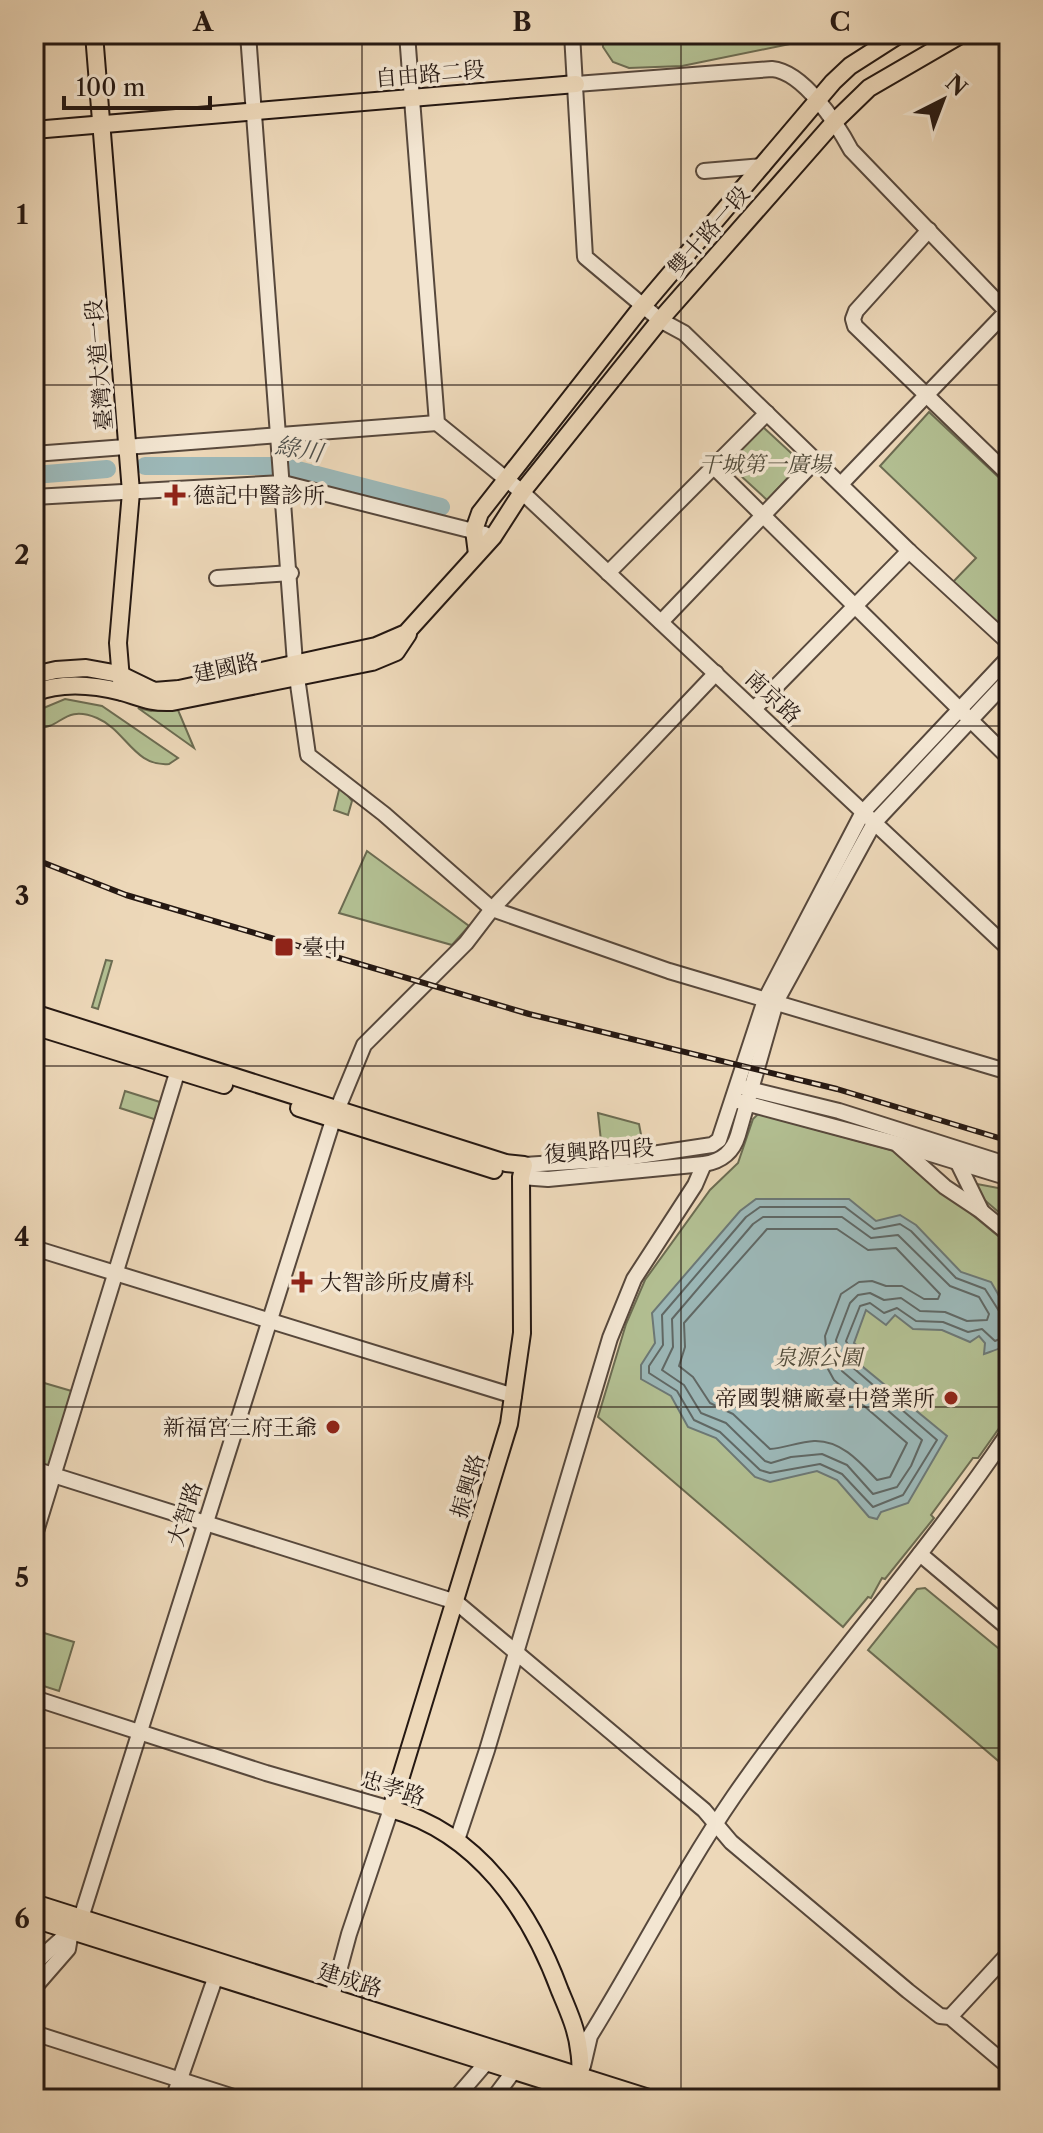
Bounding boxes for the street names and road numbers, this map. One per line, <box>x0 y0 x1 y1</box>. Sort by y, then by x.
street label: 自由路二段 <box>374 56 486 92</box>
street label: 雙十路一段 <box>663 181 755 281</box>
street label: 臺灣大道一段 <box>80 298 118 432</box>
street label: 建國路 <box>191 648 261 688</box>
street label: 南京路 <box>740 665 806 729</box>
street label: 復興路四段 <box>543 1134 655 1168</box>
street label: 振興路 <box>445 1450 491 1522</box>
street label: 大智路 <box>162 1478 208 1550</box>
street label: 忠孝路 <box>357 1765 429 1811</box>
street label: 建成路 <box>314 1957 386 2003</box>

